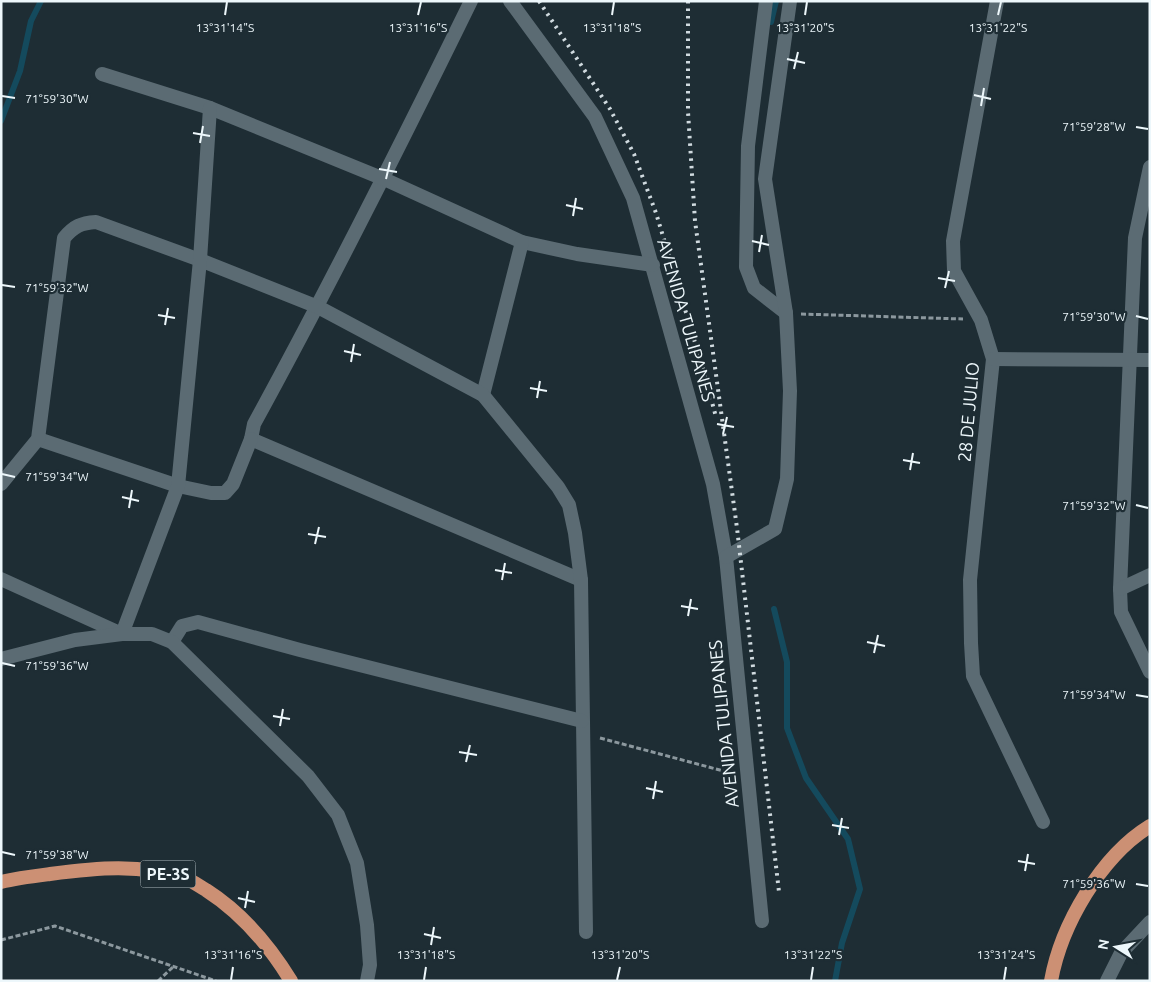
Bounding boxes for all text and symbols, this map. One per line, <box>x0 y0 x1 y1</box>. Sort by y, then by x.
text: 13°31'14"S <box>196 21 254 34</box>
text: 13°31'16"S <box>389 21 447 34</box>
text: 13°31'18"S <box>583 21 641 34</box>
text: 13°31'20"S <box>776 21 834 34</box>
text: 13°31'22"S <box>969 21 1027 34</box>
text: 71°59'30"W <box>25 92 89 105</box>
text: 71°59'28"W <box>1062 120 1126 133</box>
street label: AVENIDA TULIPANES <box>654 236 720 404</box>
text: 71°59'32"W <box>25 281 89 294</box>
text: 71°59'30"W <box>1062 310 1126 323</box>
street label: 28 DE JULIO <box>954 361 982 463</box>
text: 71°59'34"W <box>25 470 89 483</box>
text: 71°59'32"W <box>1062 499 1126 512</box>
street label: AVENIDA TULIPANES <box>704 639 742 809</box>
text: 71°59'36"W <box>25 659 89 672</box>
text: 71°59'34"W <box>1062 688 1126 701</box>
text: 71°59'38"W <box>25 848 89 861</box>
road number: PE-3S <box>140 861 196 888</box>
text: 71°59'36"W <box>1062 877 1126 890</box>
north arrow <box>1091 922 1141 972</box>
text: N <box>1094 938 1112 951</box>
text: 13°31'16"S <box>204 948 262 961</box>
text: 13°31'18"S <box>397 948 455 961</box>
text: 13°31'20"S <box>591 948 649 961</box>
text: 13°31'22"S <box>784 948 842 961</box>
text: 13°31'24"S <box>977 948 1035 961</box>

